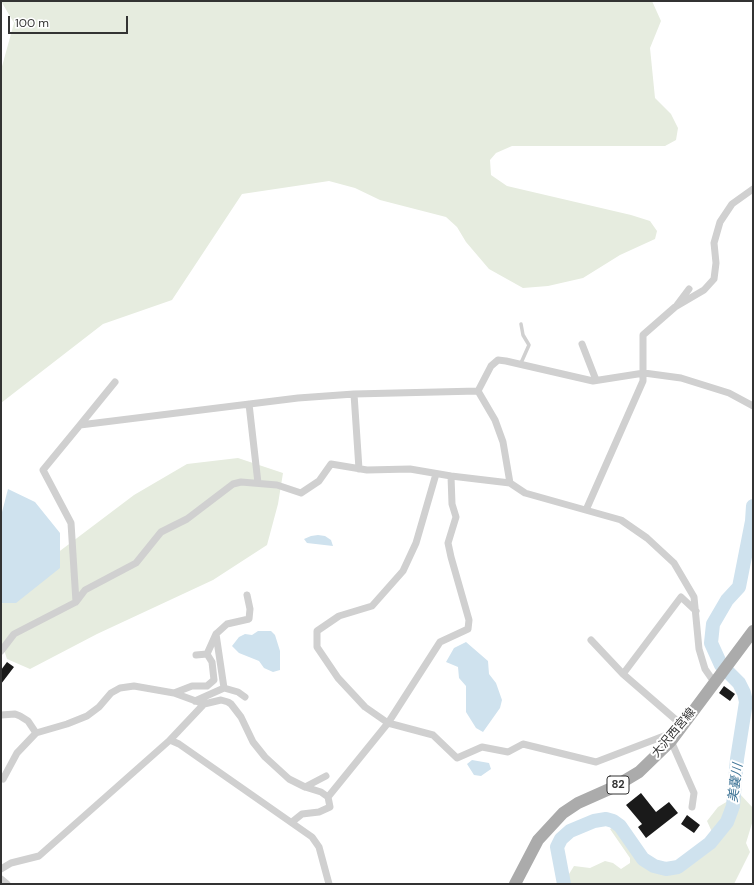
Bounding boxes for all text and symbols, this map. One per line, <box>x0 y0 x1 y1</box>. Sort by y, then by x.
scale bar <box>10 8 130 34</box>
text: 100 m <box>15 15 49 31</box>
street label: 大沢西宮線 <box>649 705 699 761</box>
water label: 美嚢川 <box>726 763 746 803</box>
road number: 82 <box>607 776 629 794</box>

